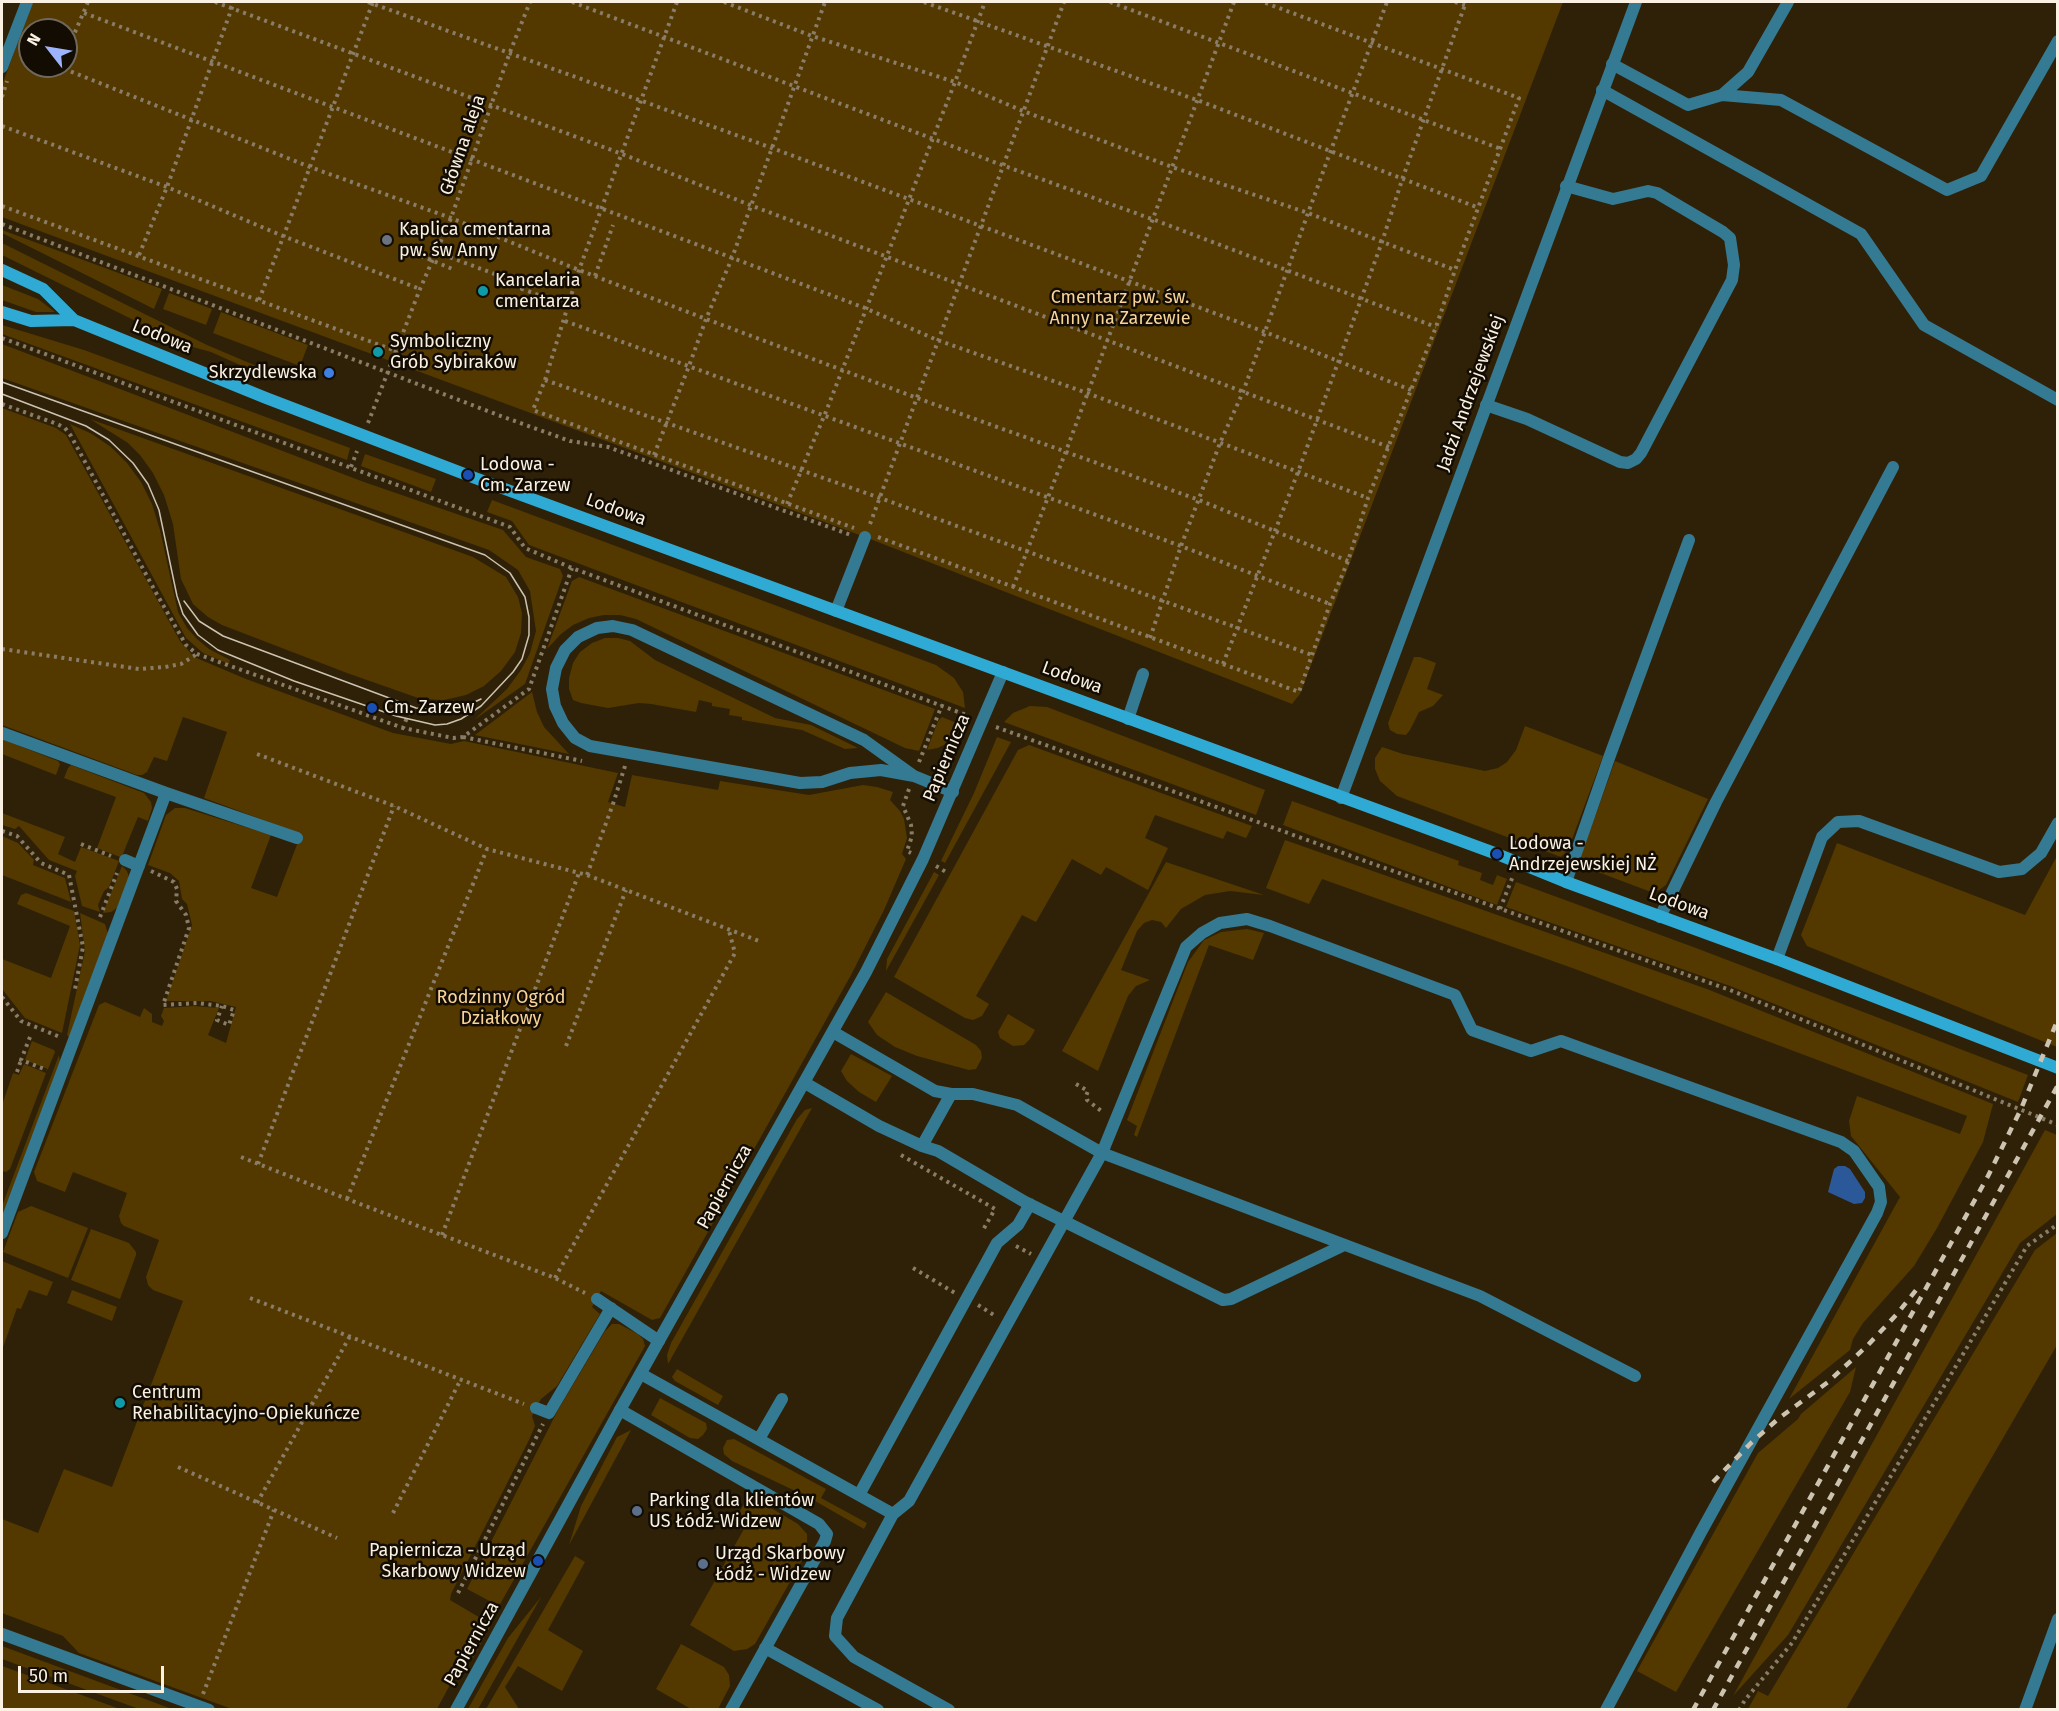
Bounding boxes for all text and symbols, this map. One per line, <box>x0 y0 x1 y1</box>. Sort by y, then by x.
north arrow <box>18 18 78 78</box>
text: N <box>23 30 45 49</box>
street label: Główna aleja <box>436 92 490 198</box>
place label: Kaplica cmentarna pw. św Anny <box>399 219 551 262</box>
marker: Kaplica cmentarna pw. św Anny <box>380 233 394 247</box>
place label: Kancelaria cmentarza <box>495 270 581 312</box>
marker: Kancelaria cmentarza <box>476 284 490 298</box>
park label: Cmentarz pw. św. Anny na Zarzewie <box>1049 287 1191 330</box>
street label: Jadzi Andrzejewskiej <box>1433 312 1509 474</box>
street label: Lodowa <box>129 315 195 359</box>
place label: Symboliczny Grób Sybiraków <box>390 331 517 374</box>
marker: Symboliczny Grób Sybiraków <box>371 345 385 359</box>
place label: Skrzydlewska <box>209 362 317 384</box>
marker: Skrzydlewska <box>322 366 336 380</box>
place label: Lodowa - Cm. Zarzew <box>480 454 570 496</box>
marker: Lodowa - Cm. Zarzew <box>461 468 475 482</box>
street label: Lodowa <box>583 489 649 531</box>
street label: Lodowa <box>1039 657 1105 699</box>
place label: Cm. Zarzew <box>384 697 474 719</box>
marker: Cm. Zarzew <box>365 701 379 715</box>
street label: Papiernicza <box>919 711 975 805</box>
place label: Lodowa - Andrzejewskiej NŻ <box>1509 833 1657 876</box>
marker: Lodowa - Andrzejewskiej NŻ <box>1490 847 1504 861</box>
street label: Lodowa <box>1646 883 1712 925</box>
park label: Rodzinny Ogród Działkowy <box>437 987 565 1030</box>
street label: Papiernicza <box>693 1141 757 1233</box>
place label: Centrum Rehabilitacyjno-Opiekuńcze <box>132 1382 360 1424</box>
marker: Centrum Rehabilitacyjno-Opiekuńcze <box>113 1396 127 1410</box>
place label: Parking dla klientów US Łódź-Widzew <box>649 1490 814 1532</box>
marker: Parking dla klientów US Łódź-Widzew <box>630 1504 644 1518</box>
place label: Papiernicza - Urząd Skarbowy Widzew <box>369 1540 526 1582</box>
place label: Urząd Skarbowy Łódź - Widzew <box>715 1543 845 1586</box>
marker: Papiernicza - Urząd Skarbowy Widzew <box>531 1554 545 1568</box>
marker: Urząd Skarbowy Łódź - Widzew <box>696 1557 710 1571</box>
street label: Papiernicza <box>440 1598 504 1690</box>
scale bar <box>21 1654 166 1692</box>
text: 50 m <box>29 1665 68 1687</box>

